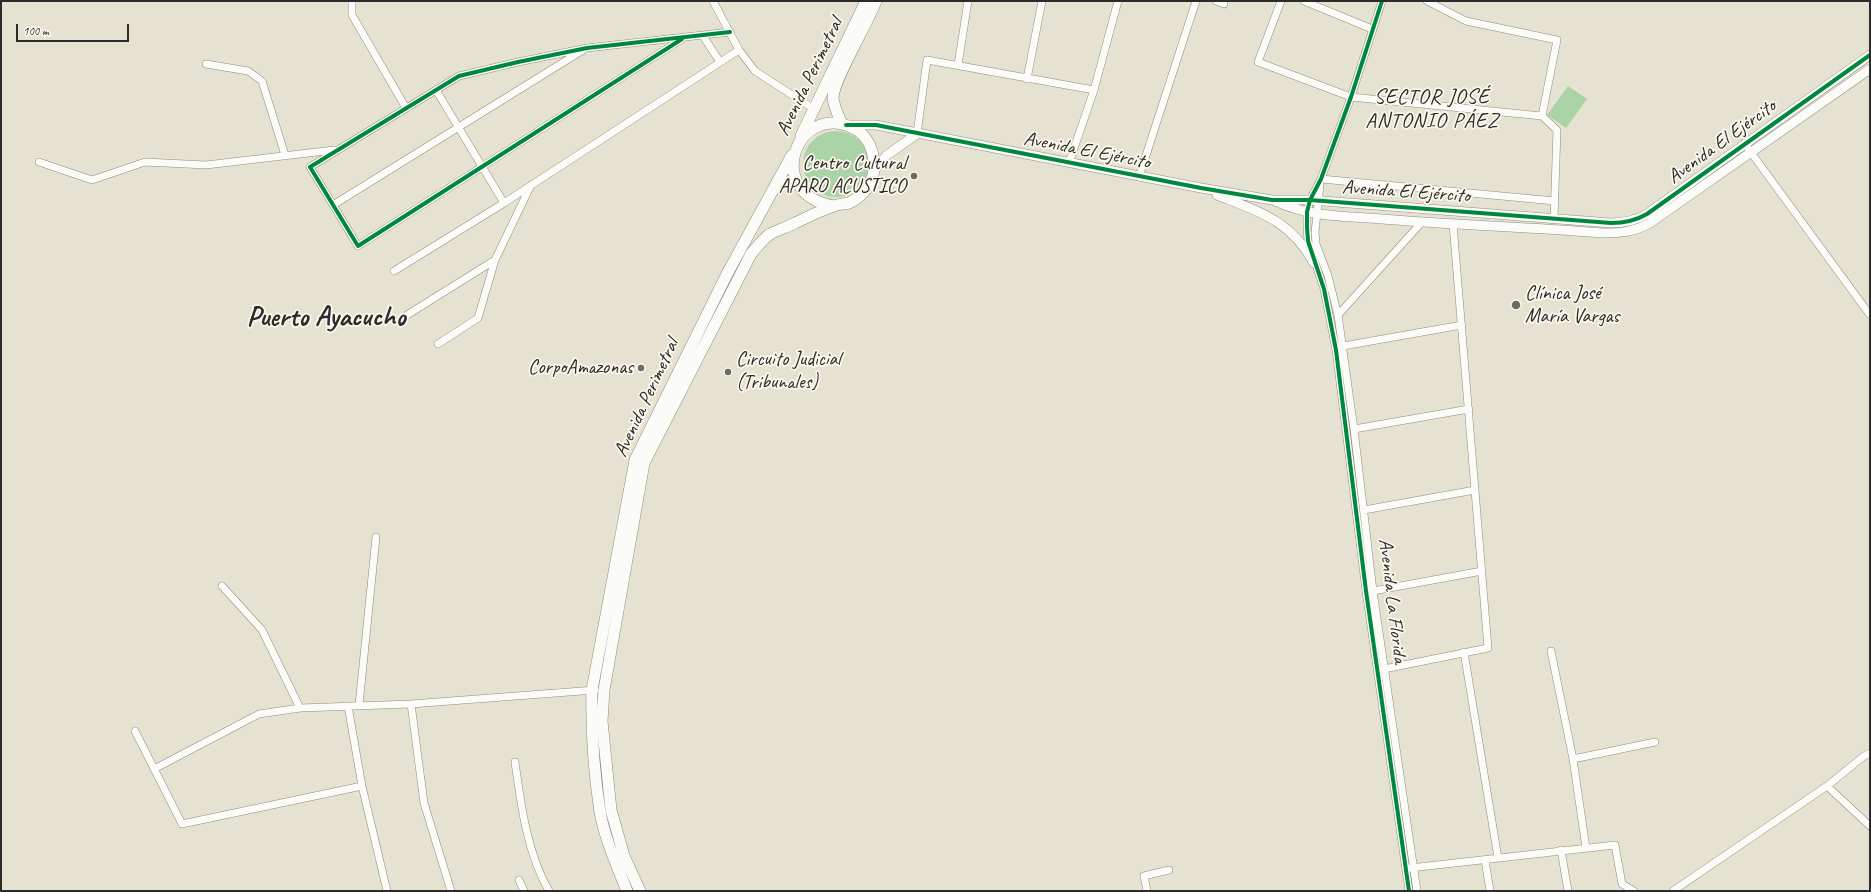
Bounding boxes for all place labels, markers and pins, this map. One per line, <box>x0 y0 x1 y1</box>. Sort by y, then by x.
place label: Centro Cultural APARO ACUSTICO <box>779 152 906 199</box>
marker: Centro Cultural APARO ACUSTICO <box>909 171 919 181</box>
place label: Clínica José María Vargas <box>1525 282 1619 329</box>
marker: Clínica José María Vargas <box>1510 299 1522 311</box>
place label: Circuito Judicial (Tribunales) <box>736 348 841 395</box>
place label: CorpoAmazonas <box>528 356 633 380</box>
marker: CorpoAmazonas <box>636 363 646 373</box>
marker: Circuito Judicial (Tribunales) <box>723 367 733 377</box>

